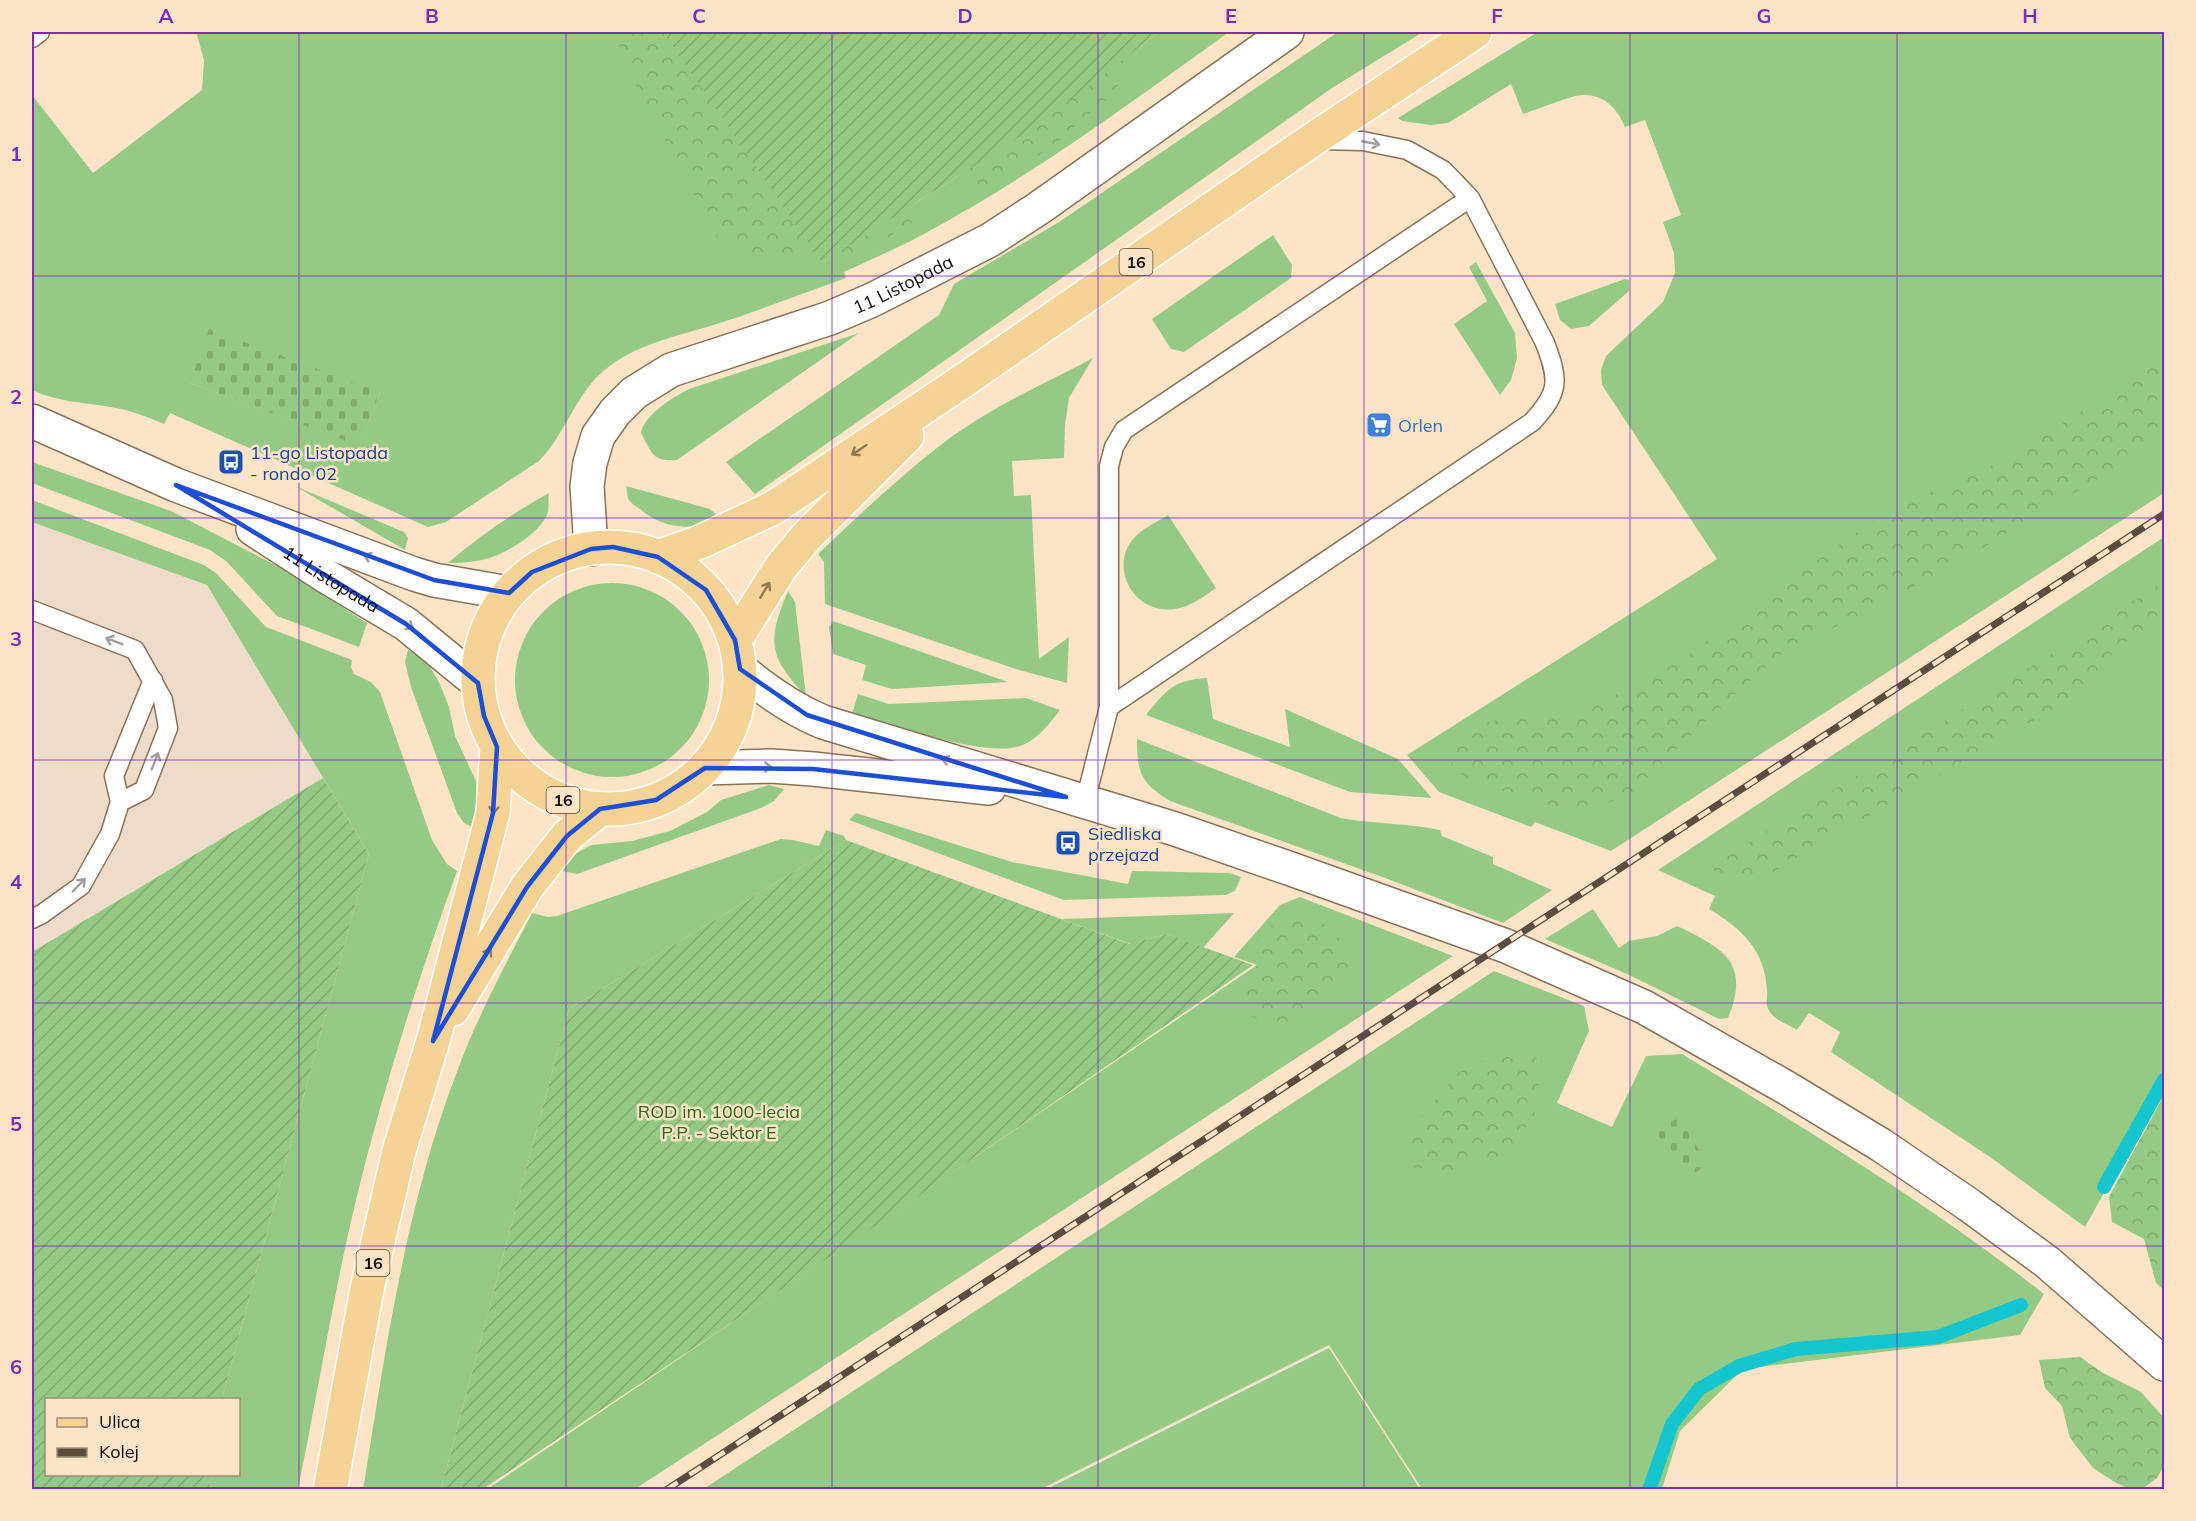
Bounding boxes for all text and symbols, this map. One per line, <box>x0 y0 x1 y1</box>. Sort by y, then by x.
text: A <box>159 3 174 28</box>
text: B <box>425 3 439 28</box>
text: C <box>692 3 706 28</box>
text: D <box>957 3 973 28</box>
text: E <box>1225 3 1237 28</box>
text: F <box>1491 3 1503 28</box>
text: G <box>1757 3 1771 28</box>
text: H <box>2022 3 2038 28</box>
one-way arrow <box>1360 138 1380 149</box>
text: 1 <box>10 141 22 166</box>
street label: 11 Listopada <box>849 249 957 318</box>
road number: 16 <box>1120 249 1152 275</box>
text: 2 <box>10 384 22 409</box>
supermarket icon: Orlen <box>1364 410 1394 440</box>
place label: Orlen <box>1398 414 1443 437</box>
place label: 11-go Listopada - rondo 02 <box>250 441 388 485</box>
one-way arrow <box>851 444 868 457</box>
bus stop icon: 11-go Listopada - rondo 02 <box>216 447 246 477</box>
street label: 11 Listopada <box>279 540 384 617</box>
one-way arrow <box>363 551 382 562</box>
one-way arrow <box>759 582 771 599</box>
one-way arrow <box>397 618 414 631</box>
text: 3 <box>10 626 22 651</box>
one-way arrow <box>105 635 123 646</box>
one-way arrow <box>151 752 162 771</box>
one-way arrow <box>941 755 960 766</box>
one-way arrow <box>753 761 773 772</box>
road number: 16 <box>546 787 580 813</box>
one-way arrow <box>488 795 499 815</box>
place label: Siedliska przejazd <box>1088 822 1162 866</box>
bus stop icon: Siedliska przejazd <box>1053 828 1083 858</box>
text: 4 <box>10 869 22 894</box>
one-way arrow <box>72 878 86 893</box>
one-way arrow <box>480 948 492 965</box>
park label: ROD im. 1000-lecia P.P. - Sektor E <box>638 1100 800 1144</box>
text: 5 <box>10 1111 22 1136</box>
road number: 16 <box>356 1250 389 1276</box>
text: 6 <box>10 1354 22 1379</box>
legend <box>45 1398 240 1476</box>
text: Ulica <box>99 1410 140 1433</box>
text: Kolej <box>99 1440 139 1463</box>

